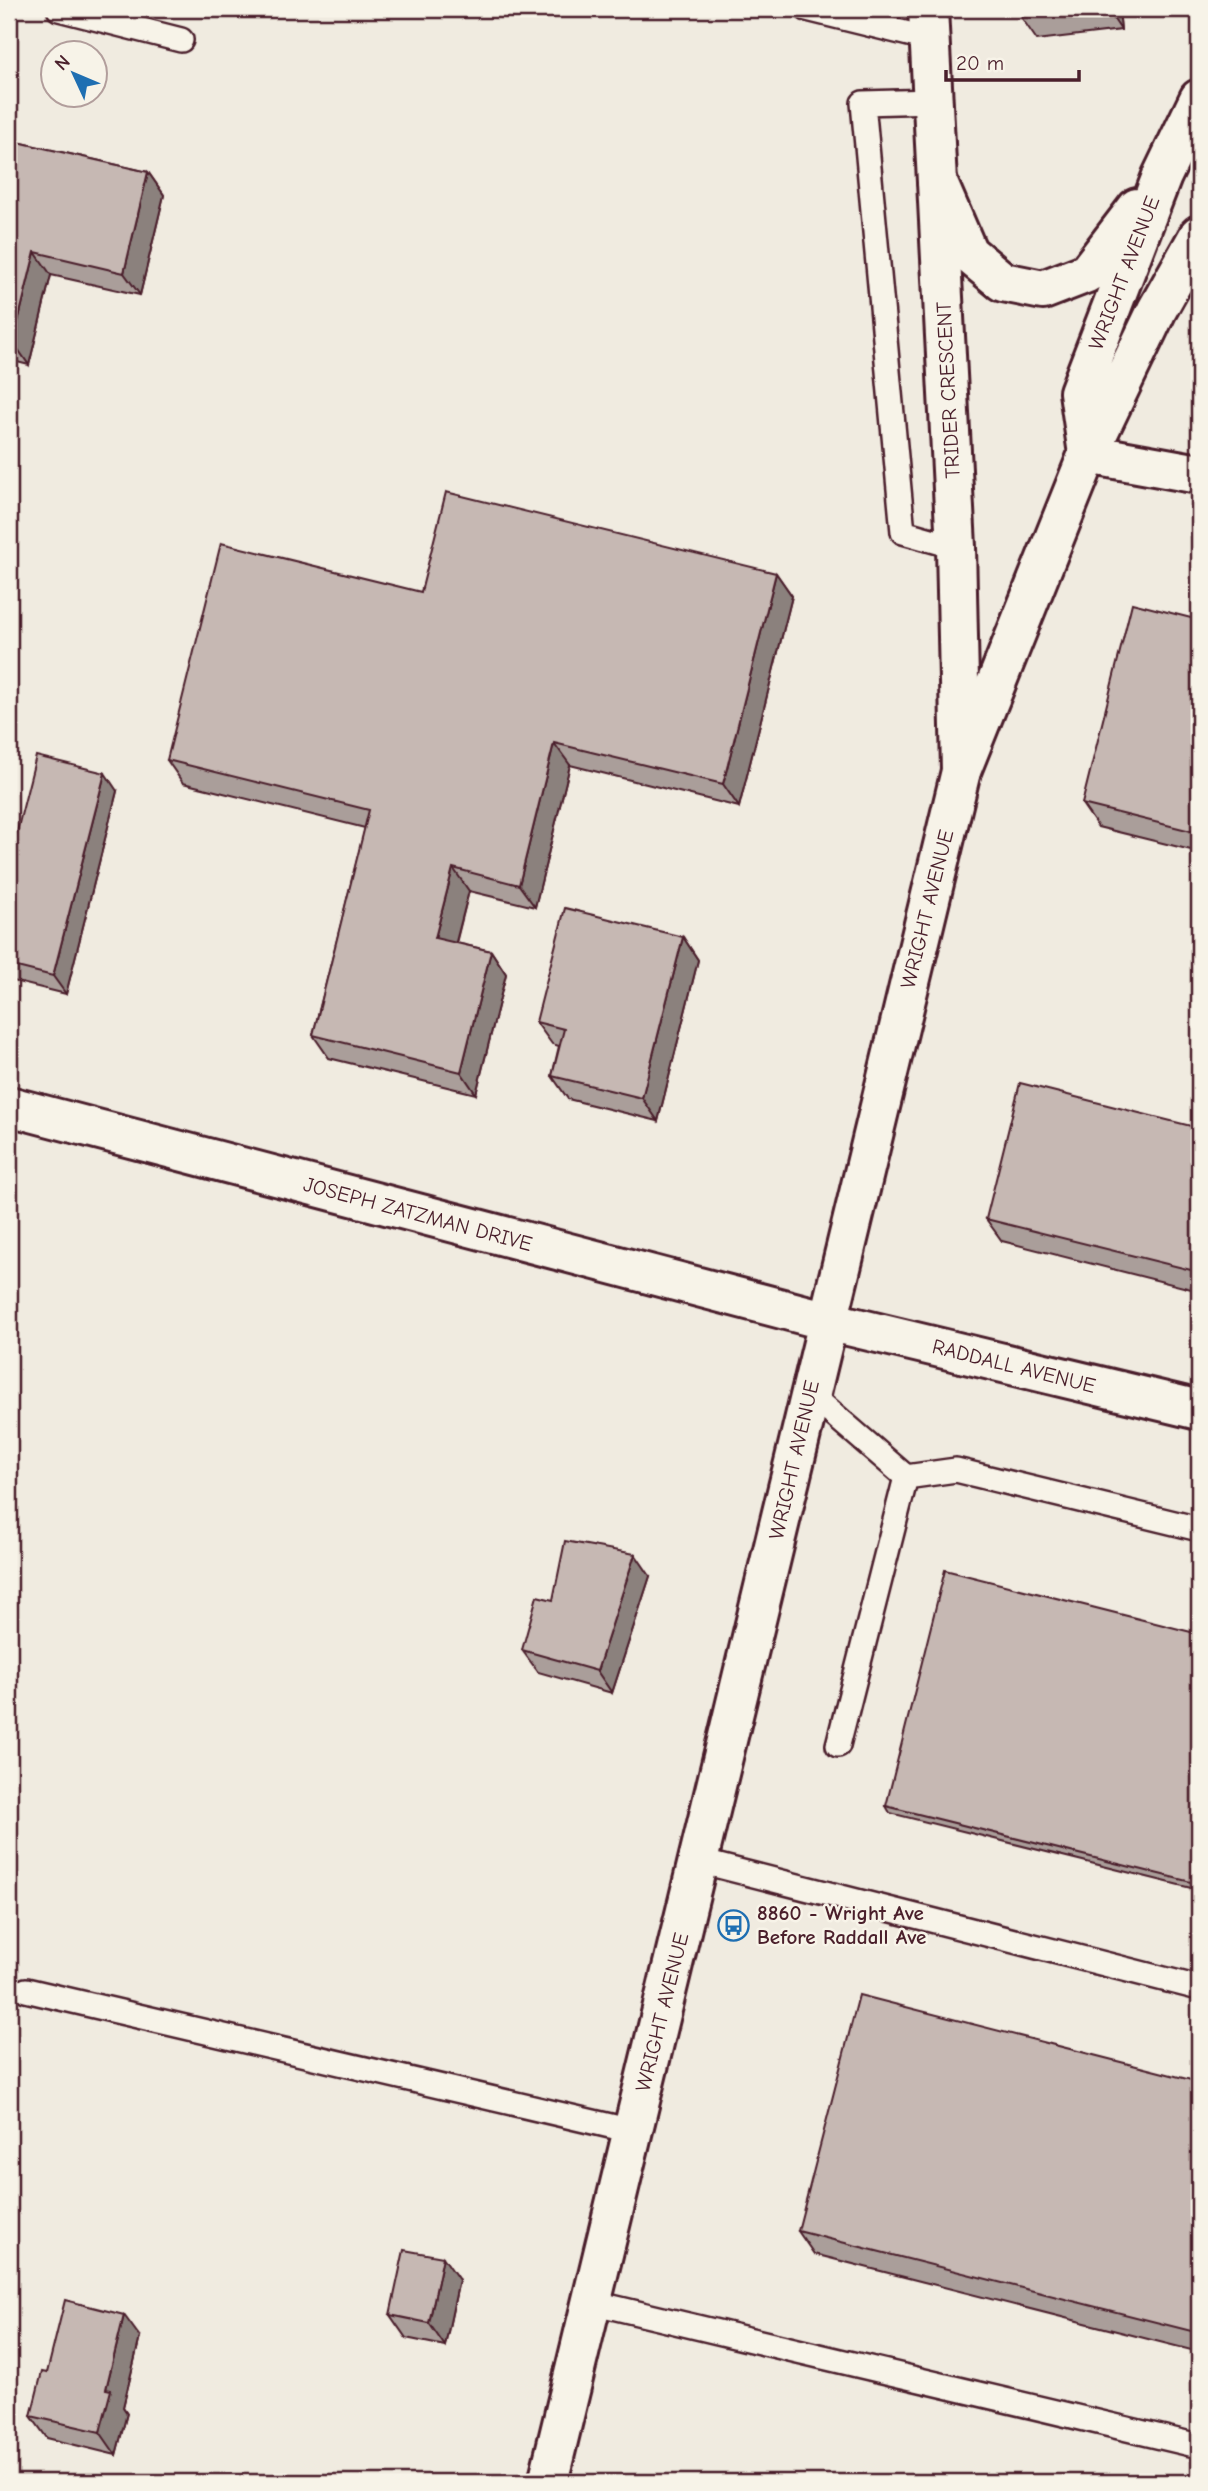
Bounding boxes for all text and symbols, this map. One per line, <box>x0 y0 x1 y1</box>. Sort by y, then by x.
north arrow <box>38 38 108 108</box>
scale bar <box>946 38 1078 82</box>
text: N <box>50 51 75 75</box>
text: 20 m <box>956 51 1004 75</box>
street label: WRIGHT AVENUE <box>1084 193 1164 353</box>
street label: TRIDER CRESCENT <box>931 301 965 479</box>
street label: WRIGHT AVENUE <box>896 827 958 991</box>
street label: JOSEPH ZATZMAN DRIVE <box>301 1172 535 1256</box>
street label: RADDALL AVENUE <box>930 1334 1098 1398</box>
street label: WRIGHT AVENUE <box>764 1378 824 1542</box>
place label: 8860 - Wright Ave Before Raddall Ave <box>757 1901 926 1949</box>
bus stop icon: 8860 - Wright Ave Before Raddall Ave <box>717 1908 751 1942</box>
street label: WRIGHT AVENUE <box>631 1930 693 2094</box>

